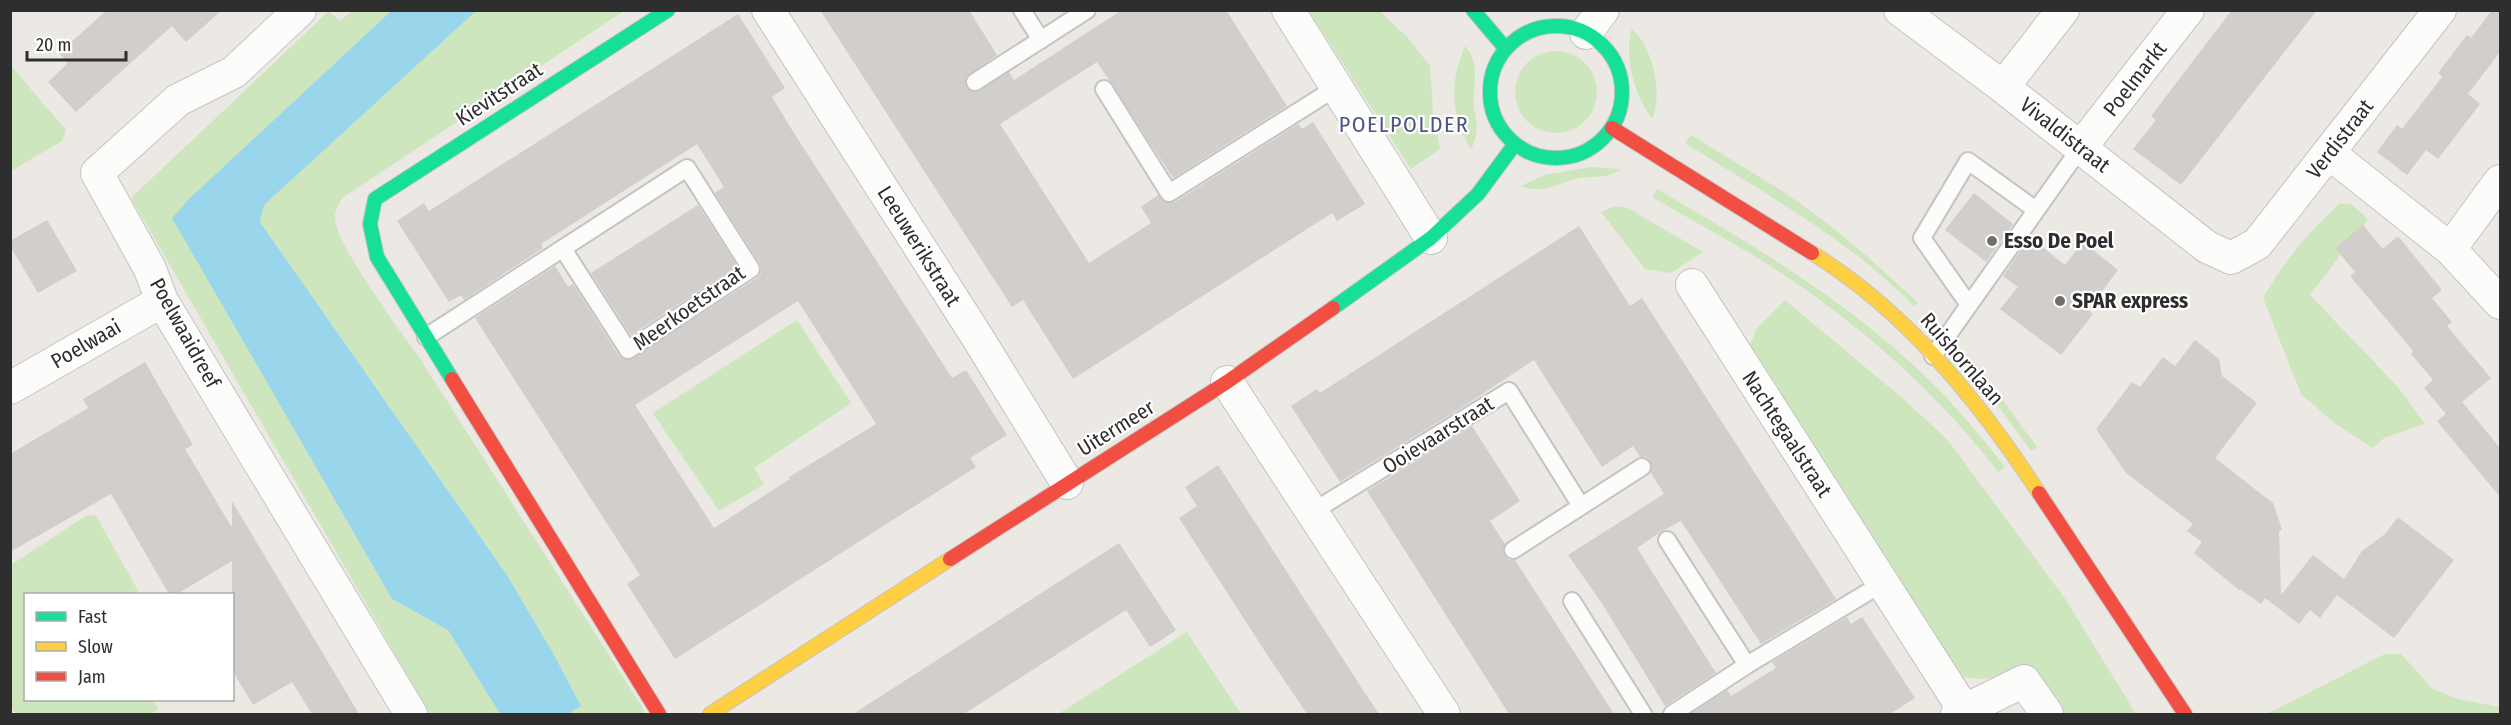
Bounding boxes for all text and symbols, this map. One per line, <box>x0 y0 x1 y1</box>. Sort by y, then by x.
scale bar <box>27 24 126 62</box>
text: 20 m <box>36 34 71 56</box>
street label: Poelmarkt <box>2098 36 2172 122</box>
street label: Kievitstraat <box>451 56 547 132</box>
street label: Vivaldistraat <box>2015 92 2115 178</box>
street label: Verdistraat <box>2301 94 2379 184</box>
district label: POELPOLDER <box>1339 111 1469 138</box>
street label: Leeuwerikstraat <box>872 181 966 311</box>
place label: Esso De Poel <box>2004 228 2114 254</box>
marker: Esso De Poel <box>1985 234 1999 248</box>
street label: Meerkoetstraat <box>628 260 750 356</box>
street label: Poelwaaidreef <box>144 273 227 394</box>
place label: SPAR express <box>2072 288 2188 314</box>
marker: SPAR express <box>2053 294 2067 308</box>
street label: Ruishornlaan <box>1915 307 2009 411</box>
street label: Poelwaai <box>46 314 126 374</box>
street label: Nachtegaalstraat <box>1737 366 1838 502</box>
street label: Ooievaarstraat <box>1378 390 1499 479</box>
street label: Uitermeer <box>1073 394 1160 462</box>
legend <box>24 593 234 701</box>
text: Fast <box>78 606 107 628</box>
text: Slow <box>78 636 113 658</box>
text: Jam <box>78 666 106 688</box>

